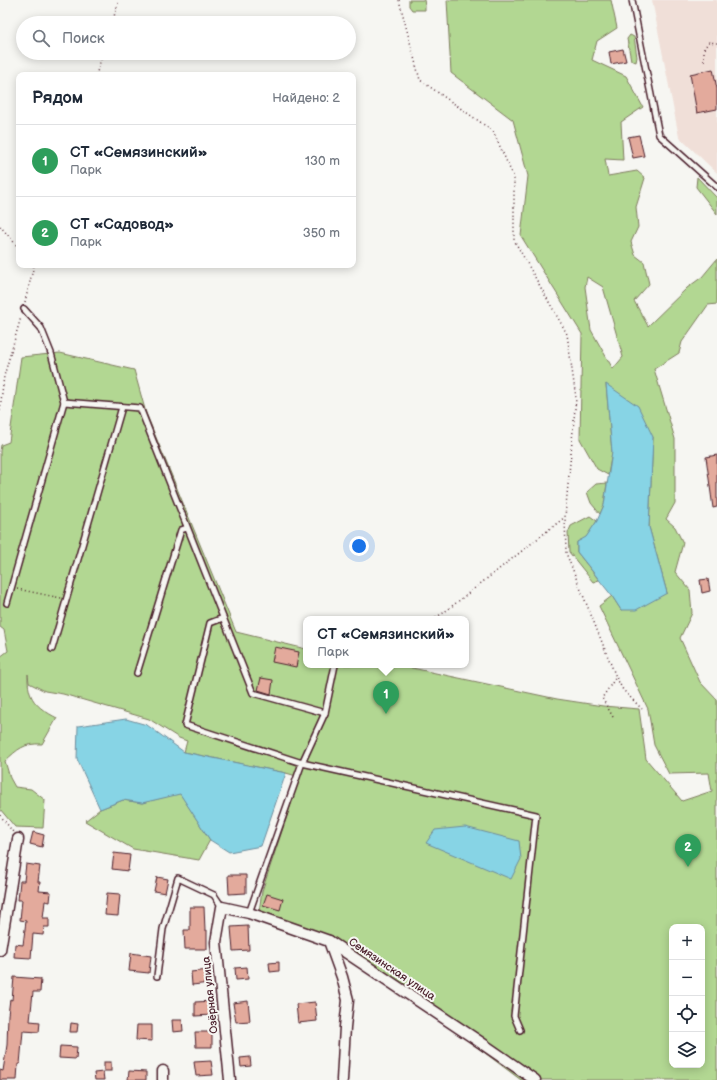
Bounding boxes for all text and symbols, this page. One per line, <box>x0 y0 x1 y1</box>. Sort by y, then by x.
search box <box>16 16 356 60</box>
icon: search <box>30 27 52 49</box>
text: Поиск <box>62 29 105 48</box>
text: Рядом <box>32 88 83 108</box>
text: Найдено: 2 <box>272 90 340 106</box>
text: СТ «Семязинский» <box>70 143 208 162</box>
text: 1 <box>42 153 48 169</box>
text: 130 m <box>305 153 340 169</box>
text: Парк <box>70 162 102 178</box>
text: СТ «Садовод» <box>70 215 174 234</box>
text: 2 <box>41 225 49 241</box>
text: 350 m <box>303 225 340 241</box>
text: Парк <box>70 234 102 250</box>
your location <box>349 536 369 556</box>
popup <box>303 616 469 668</box>
text: СТ «Семязинский» <box>317 625 455 644</box>
text: Парк <box>317 644 349 660</box>
pin: 1 <box>373 681 399 714</box>
pin: 2 <box>675 834 701 867</box>
map controls <box>669 924 705 1068</box>
button: + <box>669 924 705 960</box>
street label: Семязинская улица <box>346 935 438 1003</box>
street label: Озёрная улица <box>199 955 221 1034</box>
button: − <box>669 960 705 996</box>
button: locate <box>669 996 705 1032</box>
button: layers <box>669 1032 705 1068</box>

